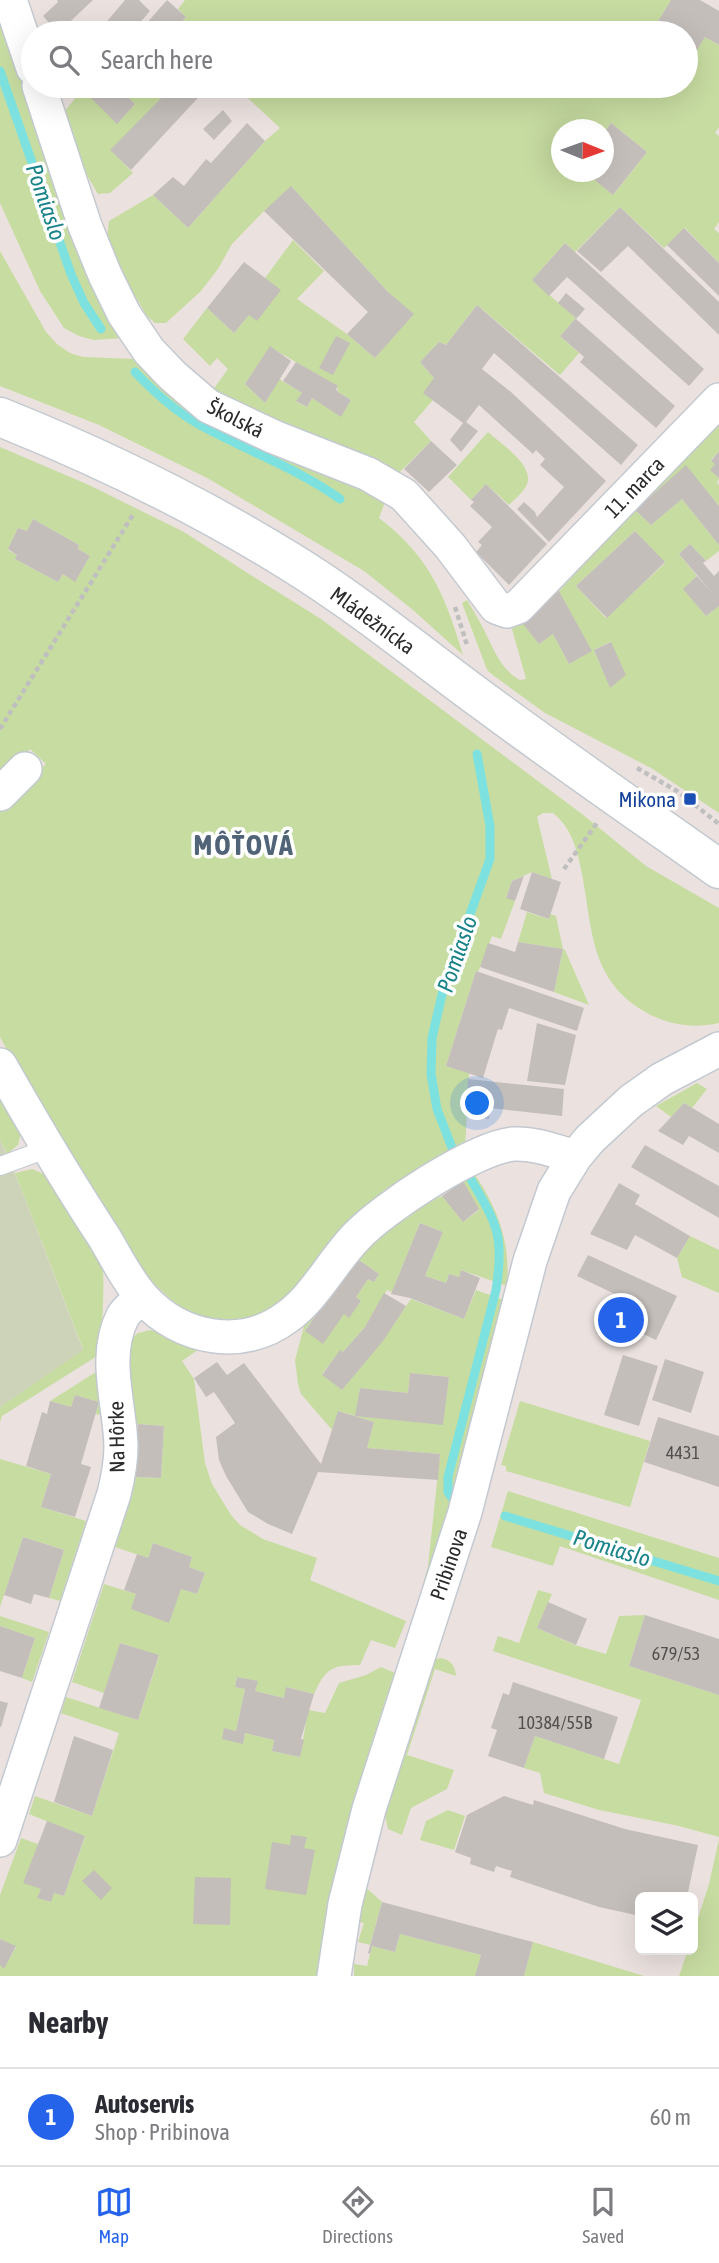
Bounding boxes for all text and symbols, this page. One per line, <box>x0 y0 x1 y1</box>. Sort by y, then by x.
search box <box>21 21 698 98</box>
icon: search <box>45 41 83 79</box>
text: Search here <box>101 45 213 75</box>
north arrow <box>551 119 614 182</box>
water label: Pomiaslo <box>21 160 71 244</box>
street label: Školská <box>204 394 268 442</box>
street label: 11. marca <box>599 452 669 522</box>
street label: Mládežnícka <box>326 581 420 659</box>
place label: Mikona <box>618 787 676 811</box>
marker: Mikona <box>682 791 698 807</box>
district label: MÔŤOVÁ <box>193 829 295 861</box>
water label: Pomiaslo <box>432 912 482 996</box>
your location <box>460 1086 494 1120</box>
pin: 1 <box>598 1294 644 1346</box>
street label: Na Hôrke <box>103 1401 129 1473</box>
house number: 4431 <box>666 1442 700 1463</box>
water label: Pomiaslo <box>570 1524 654 1572</box>
street label: Pribinova <box>425 1525 471 1603</box>
house number: 679/53 <box>652 1643 700 1664</box>
house number: 10384/55B <box>518 1712 592 1733</box>
map controls <box>635 1892 698 1955</box>
button: layers <box>635 1892 698 1955</box>
text: Nearby <box>28 2005 108 2039</box>
text: Autoservis <box>95 2089 194 2119</box>
text: 1 <box>46 2104 56 2130</box>
text: 60 m <box>650 2104 691 2130</box>
text: Shop · Pribinova <box>95 2119 230 2145</box>
tab: Map <box>95 2183 133 2247</box>
tab: Directions <box>322 2183 393 2247</box>
tab: Saved <box>582 2183 624 2247</box>

